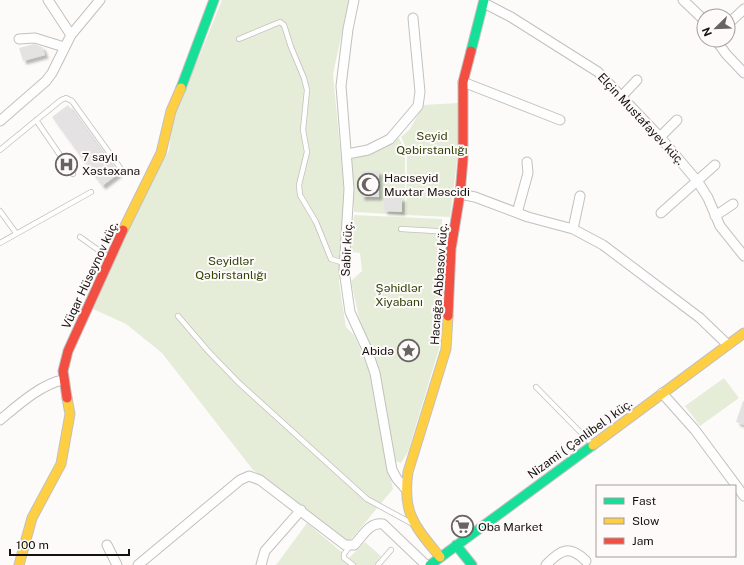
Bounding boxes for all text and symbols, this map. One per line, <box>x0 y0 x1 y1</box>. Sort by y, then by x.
north arrow <box>696 8 736 48</box>
text: N <box>700 26 714 38</box>
street label: Elçin Mustafayev küç. <box>595 70 687 168</box>
park label: Seyid Qəbirstanlığı <box>396 129 468 157</box>
place label: 7 saylı Xəstəxana <box>82 150 140 178</box>
hospital icon: 7 saylı Xəstəxana <box>53 151 79 177</box>
place label: Hacıseyid Muxtar Məscidi <box>384 171 470 199</box>
mosque icon: Hacıseyid Muxtar Məscidi <box>356 172 382 198</box>
street label: Vüqar Hüseynov küç. <box>59 219 121 331</box>
street label: Sabir küç. <box>339 221 355 277</box>
street label: Hacıağa Abbasov küç. <box>428 222 450 346</box>
park label: Seyidlər Qəbirstanlığı <box>195 254 267 282</box>
park label: Şəhidlər Xiyabanı <box>375 281 423 309</box>
place icon: Abidə <box>396 338 422 364</box>
place label: Abidə <box>361 344 394 358</box>
street label: Nizami ( Çənlibel ) küç. <box>525 396 635 482</box>
legend <box>596 485 736 557</box>
text: Fast <box>632 494 657 508</box>
supermarket icon: Oba Market <box>449 514 475 540</box>
text: Slow <box>632 514 660 528</box>
place label: Oba Market <box>478 520 543 534</box>
scale bar <box>10 531 129 557</box>
text: Jam <box>632 534 654 548</box>
text: 100 m <box>16 538 49 552</box>

